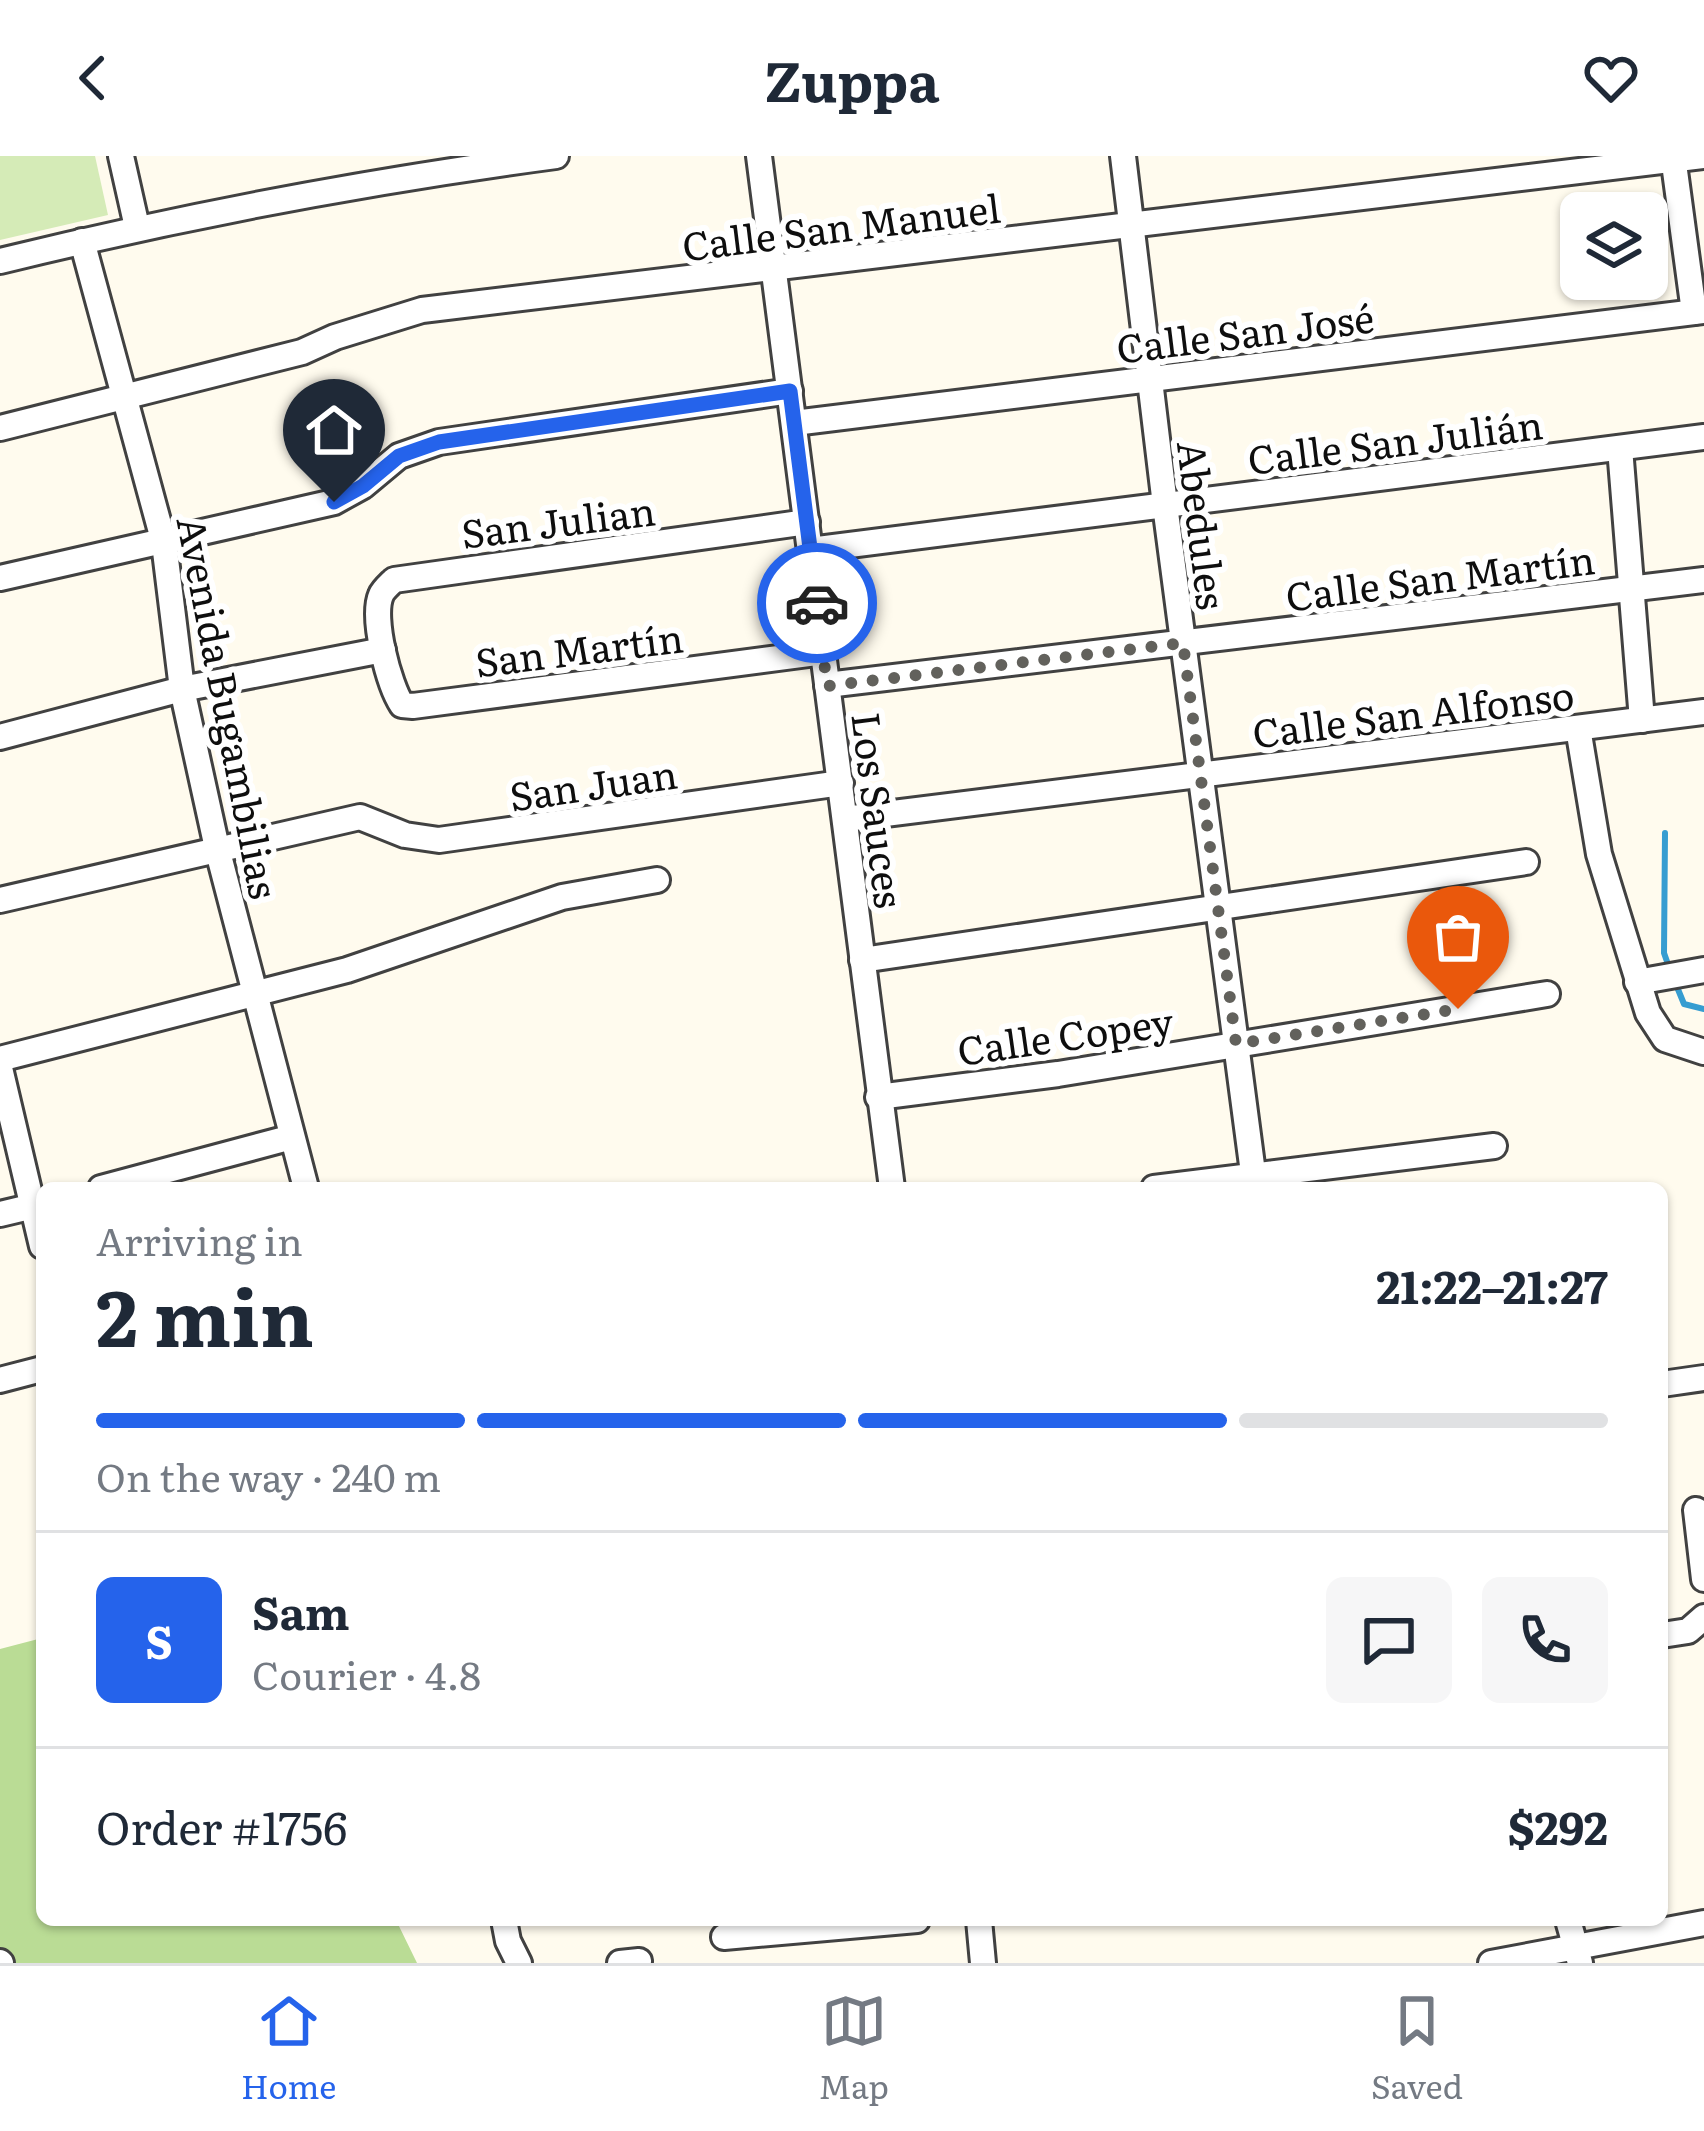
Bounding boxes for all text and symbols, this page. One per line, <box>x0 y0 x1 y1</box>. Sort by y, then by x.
text: Zuppa <box>765 38 939 119</box>
icon: back <box>60 45 126 111</box>
icon: heart <box>1578 45 1644 111</box>
street label: Calle San Manuel <box>679 177 1003 273</box>
map controls <box>1560 192 1668 300</box>
button: layers <box>1560 192 1668 300</box>
street label: Calle San José <box>1113 286 1377 376</box>
pin <box>283 379 385 502</box>
street label: Calle San Julián <box>1244 393 1546 487</box>
icon: home <box>301 397 367 463</box>
street label: Abedules <box>1165 437 1243 613</box>
street label: San Julian <box>458 479 658 561</box>
street label: Avenida Bugambilias <box>164 511 296 903</box>
street label: Calle San Martín <box>1282 528 1598 624</box>
courier <box>757 543 877 663</box>
icon: car <box>784 570 850 636</box>
street label: San Martín <box>472 606 686 690</box>
street label: Calle San Alfonso <box>1249 663 1577 761</box>
street label: Los Sauces <box>839 709 921 911</box>
street label: San Juan <box>505 743 681 823</box>
pin <box>1407 886 1509 1009</box>
icon: bag <box>1425 904 1491 970</box>
street label: Calle Copey <box>953 990 1177 1078</box>
text: Arriving in <box>96 1210 303 1268</box>
text: 21:22–21:27 <box>1376 1251 1608 1318</box>
text: 2 min <box>96 1255 314 1371</box>
text: On the way · 240 m <box>96 1446 441 1504</box>
text: Sam <box>252 1577 350 1644</box>
button: chat <box>1326 1577 1452 1703</box>
button: phone <box>1482 1577 1608 1703</box>
text: S <box>145 1606 173 1673</box>
text: Courier · 4.8 <box>252 1644 481 1702</box>
text: Order #1756 <box>96 1792 347 1859</box>
text: $292 <box>1508 1792 1608 1859</box>
tab: Home <box>241 1988 336 2109</box>
tab: Map <box>819 1988 889 2109</box>
tab: Saved <box>1371 1988 1463 2109</box>

